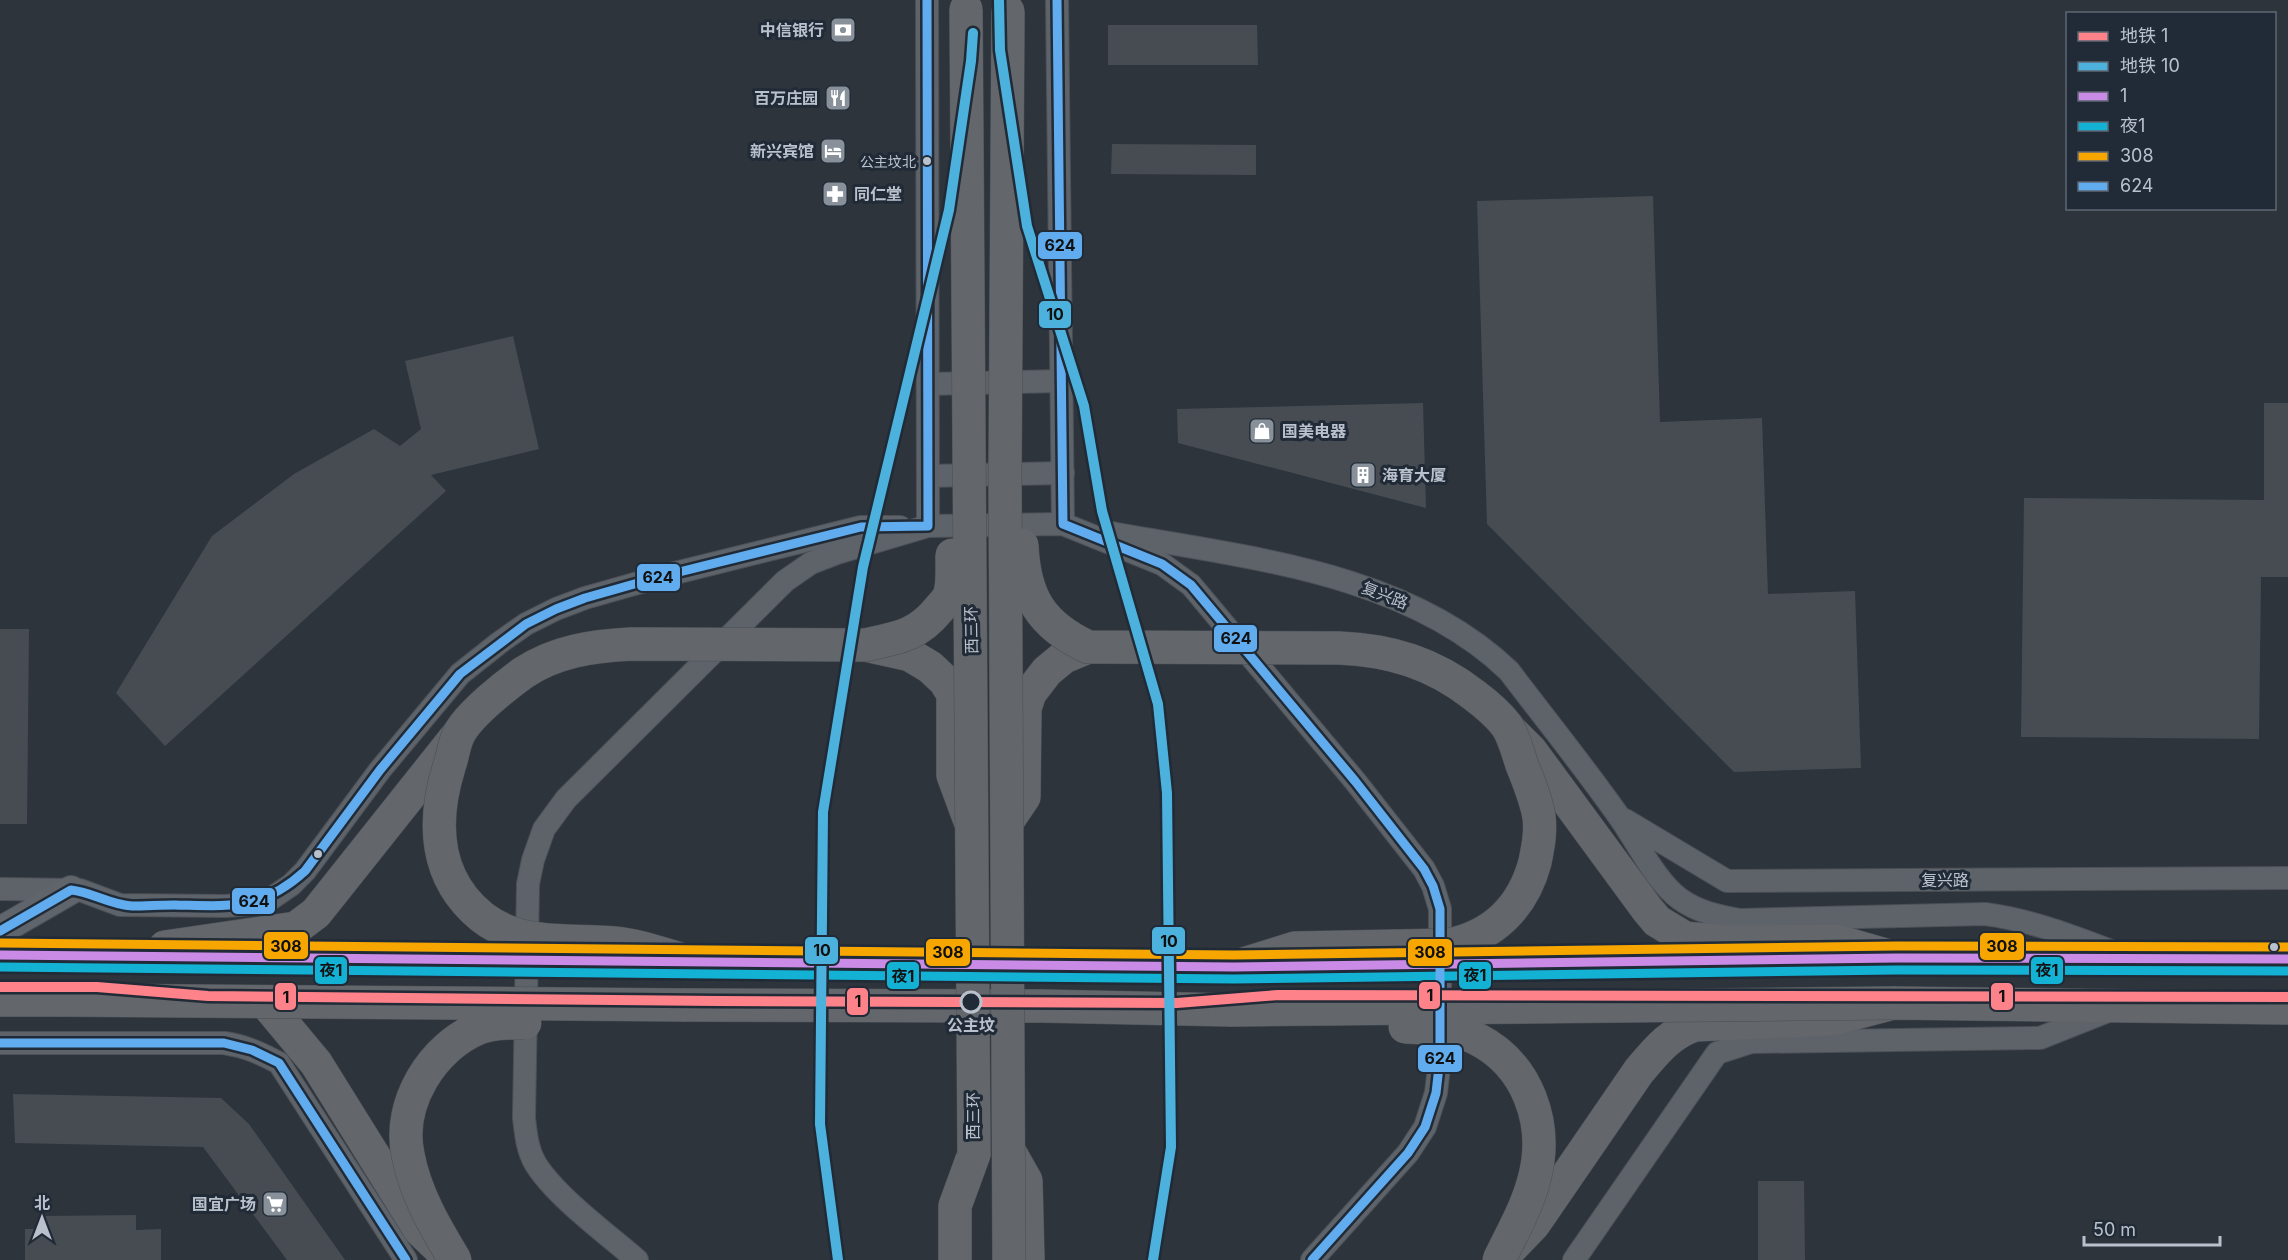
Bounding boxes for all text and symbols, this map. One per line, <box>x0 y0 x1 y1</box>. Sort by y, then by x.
legend <box>2066 12 2276 210</box>
bank icon: 中信银行 <box>828 15 858 45</box>
place label: 中信银行 <box>760 20 824 40</box>
text: 地铁 1 <box>2120 25 2168 46</box>
text: 地铁 10 <box>2120 55 2180 76</box>
restaurant icon: 百万庄园 <box>823 83 853 113</box>
text: 1 <box>2120 85 2127 106</box>
place label: 百万庄园 <box>754 88 818 108</box>
text: 夜1 <box>2120 115 2145 136</box>
hotel icon: 新兴宾馆 <box>818 136 848 166</box>
place label: 新兴宾馆 <box>750 141 814 161</box>
text: 308 <box>2120 145 2154 166</box>
place label: 公主坟北 <box>860 153 916 170</box>
marker: 公主坟北 <box>921 155 933 167</box>
text: 624 <box>2120 175 2154 196</box>
pharmacy icon: 同仁堂 <box>820 179 850 209</box>
place label: 同仁堂 <box>854 184 902 204</box>
line badge: 624 <box>1037 231 1083 260</box>
text: 624 <box>1044 235 1076 255</box>
line badge: 10 <box>1038 300 1072 329</box>
text: 10 <box>1046 304 1064 324</box>
shop icon: 国美电器 <box>1247 416 1277 446</box>
place label: 国美电器 <box>1282 421 1346 441</box>
building icon: 海育大厦 <box>1348 460 1378 490</box>
place label: 海育大厦 <box>1382 465 1446 485</box>
line badge: 624 <box>636 563 681 592</box>
text: 624 <box>642 567 674 587</box>
street label: 复兴路 <box>1359 577 1411 613</box>
street label: 西三环 <box>961 606 981 654</box>
line badge: 624 <box>1213 624 1258 653</box>
text: 624 <box>1220 628 1252 648</box>
unlabelled marker <box>312 848 324 860</box>
street label: 复兴路 <box>1921 870 1969 890</box>
line badge: 624 <box>231 887 276 915</box>
text: 624 <box>238 891 270 911</box>
line badge: 10 <box>1151 926 1186 955</box>
line badge: 308 <box>263 931 309 960</box>
text: 10 <box>1160 931 1178 951</box>
line badge: 308 <box>1979 932 2025 961</box>
text: 308 <box>270 936 302 956</box>
line badge: 10 <box>804 936 839 965</box>
text: 308 <box>1986 936 2018 956</box>
line badge: 308 <box>925 938 971 967</box>
line badge: 308 <box>1407 938 1453 967</box>
text: 10 <box>813 940 831 960</box>
unlabelled marker <box>2268 941 2280 953</box>
text: 308 <box>932 942 964 962</box>
text: 308 <box>1414 942 1446 962</box>
line badge: 夜1 <box>314 956 348 985</box>
line badge: 夜1 <box>2030 956 2064 985</box>
text: 夜1 <box>320 960 342 980</box>
text: 夜1 <box>2036 960 2058 980</box>
line badge: 夜1 <box>886 961 920 990</box>
line badge: 夜1 <box>1458 961 1492 990</box>
text: 夜1 <box>1464 965 1486 985</box>
text: 夜1 <box>892 966 914 986</box>
line badge: 1 <box>1418 981 1441 1010</box>
line badge: 1 <box>274 982 297 1011</box>
line badge: 1 <box>1990 982 2014 1011</box>
text: 1 <box>1427 985 1433 1005</box>
text: 1 <box>1999 986 2005 1006</box>
text: 1 <box>283 987 289 1007</box>
line badge: 1 <box>846 987 869 1016</box>
text: 1 <box>855 991 861 1011</box>
marker: 公主坟 <box>960 991 982 1013</box>
place label: 公主坟 <box>947 1015 995 1035</box>
line badge: 624 <box>1417 1044 1463 1073</box>
text: 624 <box>1424 1048 1456 1068</box>
street label: 西三环 <box>963 1092 983 1140</box>
north arrow <box>12 1188 72 1248</box>
supermarket icon: 国宜广场 <box>260 1189 290 1219</box>
text: 北 <box>34 1193 50 1213</box>
place label: 国宜广场 <box>192 1194 256 1214</box>
scale bar <box>2084 1209 2220 1247</box>
text: 50 m <box>2093 1219 2136 1240</box>

